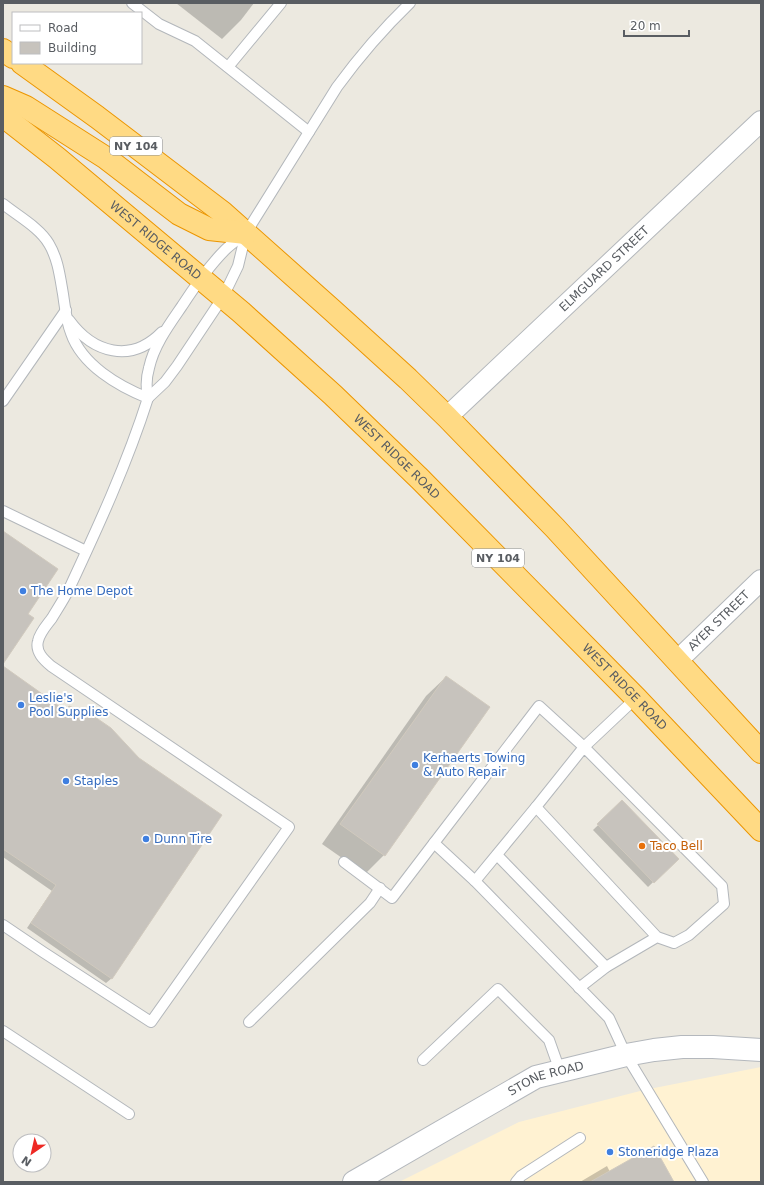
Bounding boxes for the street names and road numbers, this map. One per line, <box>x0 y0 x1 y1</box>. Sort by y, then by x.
road number: NY 104 <box>110 137 162 155</box>
street label: WEST RIDGE ROAD <box>107 198 204 283</box>
street label: ELMGUARD STREET <box>556 223 652 314</box>
street label: WEST RIDGE ROAD <box>351 412 443 502</box>
road number: NY 104 <box>472 549 524 567</box>
street label: AYER STREET <box>685 587 753 654</box>
street label: WEST RIDGE ROAD <box>579 641 670 733</box>
street label: STONE ROAD <box>506 1059 585 1099</box>

